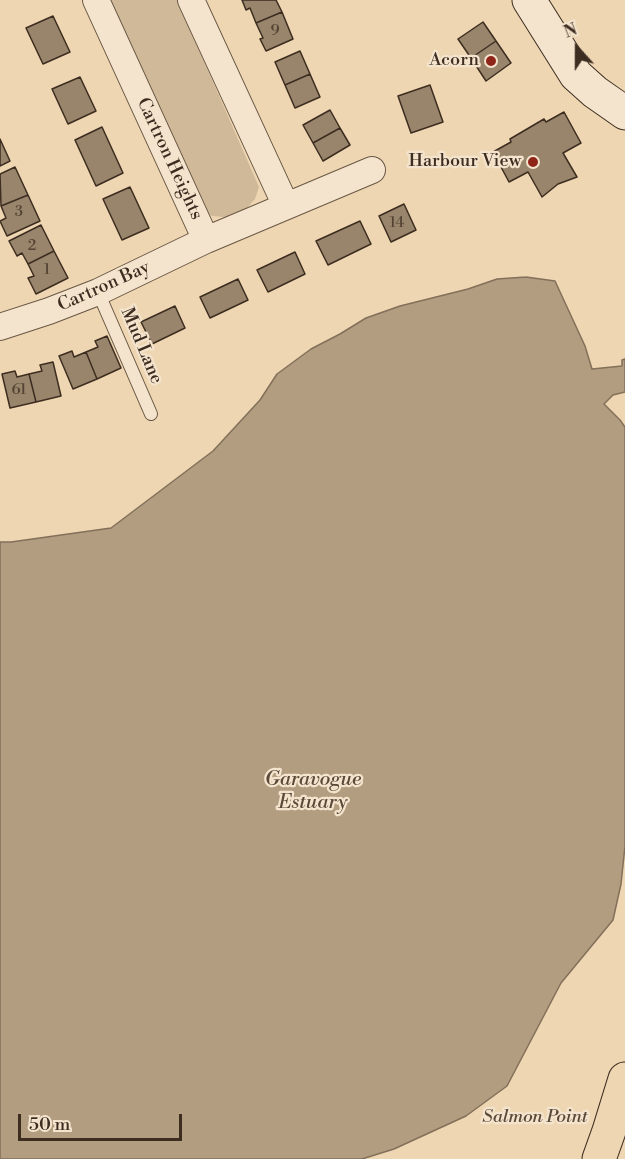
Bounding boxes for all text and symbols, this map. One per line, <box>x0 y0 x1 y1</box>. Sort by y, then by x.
north arrow <box>547 18 607 78</box>
text: N <box>561 20 580 43</box>
house number: 9 <box>270 22 280 40</box>
place label: Acorn <box>429 50 479 72</box>
marker: Acorn <box>484 54 498 68</box>
street label: Cartron Heights <box>131 95 207 223</box>
place label: Harbour View <box>409 151 521 173</box>
marker: Harbour View <box>526 155 540 169</box>
house number: 3 <box>15 203 23 221</box>
house number: 14 <box>390 214 404 232</box>
house number: 2 <box>28 237 36 255</box>
street label: Cartron Bay <box>55 257 153 317</box>
house number: 1 <box>44 261 50 279</box>
street label: Mud Lane <box>115 305 167 387</box>
house number: 61 <box>11 381 27 399</box>
water label: Garavogue Estuary <box>265 768 361 815</box>
scale bar <box>21 1102 184 1140</box>
park label: Salmon Point <box>482 1107 588 1129</box>
text: 50 m <box>29 1113 70 1136</box>

